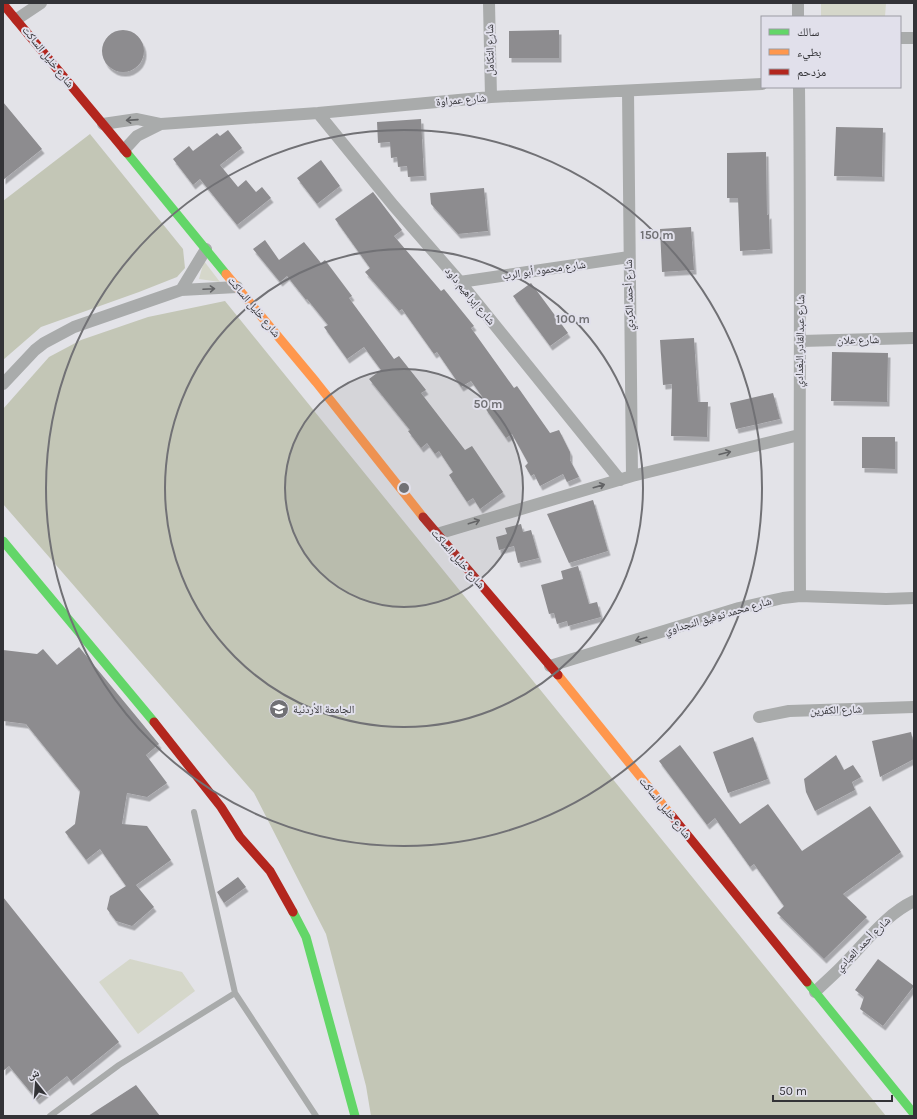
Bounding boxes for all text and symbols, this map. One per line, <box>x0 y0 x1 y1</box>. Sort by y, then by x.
legend <box>761 16 901 88</box>
street label: شارع خليل الساكت <box>19 24 77 90</box>
street label: شارع التكامل <box>483 24 497 76</box>
text: سالك <box>797 25 819 39</box>
text: بطيء <box>797 45 821 62</box>
text: مزدحم <box>797 65 826 80</box>
street label: شارع عمراوة <box>435 91 487 109</box>
one-way arrow <box>126 117 139 124</box>
text: 150 m <box>640 228 674 242</box>
street label: شارع محمود أبو الرب <box>501 257 587 282</box>
street label: شارع أحمد الكردي <box>621 259 638 331</box>
street label: شارع إبراهيم داود <box>441 265 498 328</box>
street label: شارع خليل الساكت <box>225 274 283 340</box>
one-way arrow <box>202 285 215 292</box>
street label: شارع عبدالقادر البغدادي <box>793 294 809 388</box>
text: 100 m <box>556 312 590 326</box>
street label: شارع علان <box>837 333 879 347</box>
text: 50 m <box>474 397 503 411</box>
one-way arrow <box>718 449 731 457</box>
centre of rings <box>397 481 411 495</box>
one-way arrow <box>592 482 605 489</box>
one-way arrow <box>467 518 480 525</box>
street label: شارع خليل الساكت <box>429 526 487 592</box>
street label: شارع محمد توفيق النجداوي <box>663 594 773 639</box>
one-way arrow <box>635 636 648 643</box>
school or university icon: الجامعة الأردنية <box>268 698 290 720</box>
place label: الجامعة الأردنية <box>293 703 354 716</box>
street label: شارع الكفرين <box>810 703 862 717</box>
street label: شارع خليل الساكت <box>636 775 694 841</box>
street label: شارع أحمد العبادي <box>832 913 894 975</box>
north arrow <box>16 1063 56 1103</box>
text: ش <box>26 1066 41 1083</box>
scale bar <box>773 1077 892 1103</box>
text: 50 m <box>779 1084 807 1098</box>

